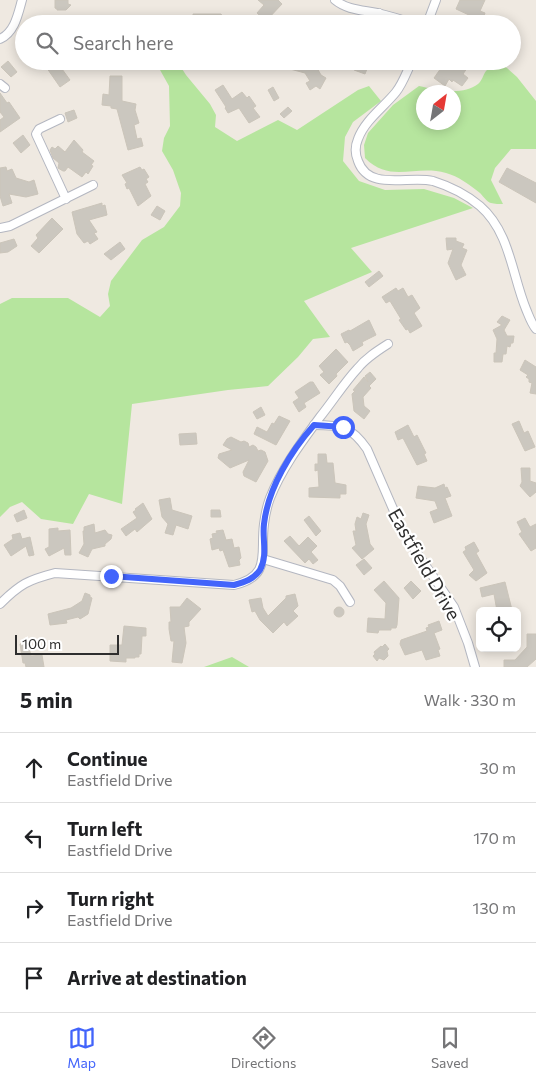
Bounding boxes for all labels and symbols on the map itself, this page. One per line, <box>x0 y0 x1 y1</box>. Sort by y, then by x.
north arrow <box>416 85 461 130</box>
route start <box>332 416 355 439</box>
street label: Eastfield Drive <box>384 504 466 624</box>
route end <box>100 565 123 588</box>
scale bar <box>15 632 119 655</box>

